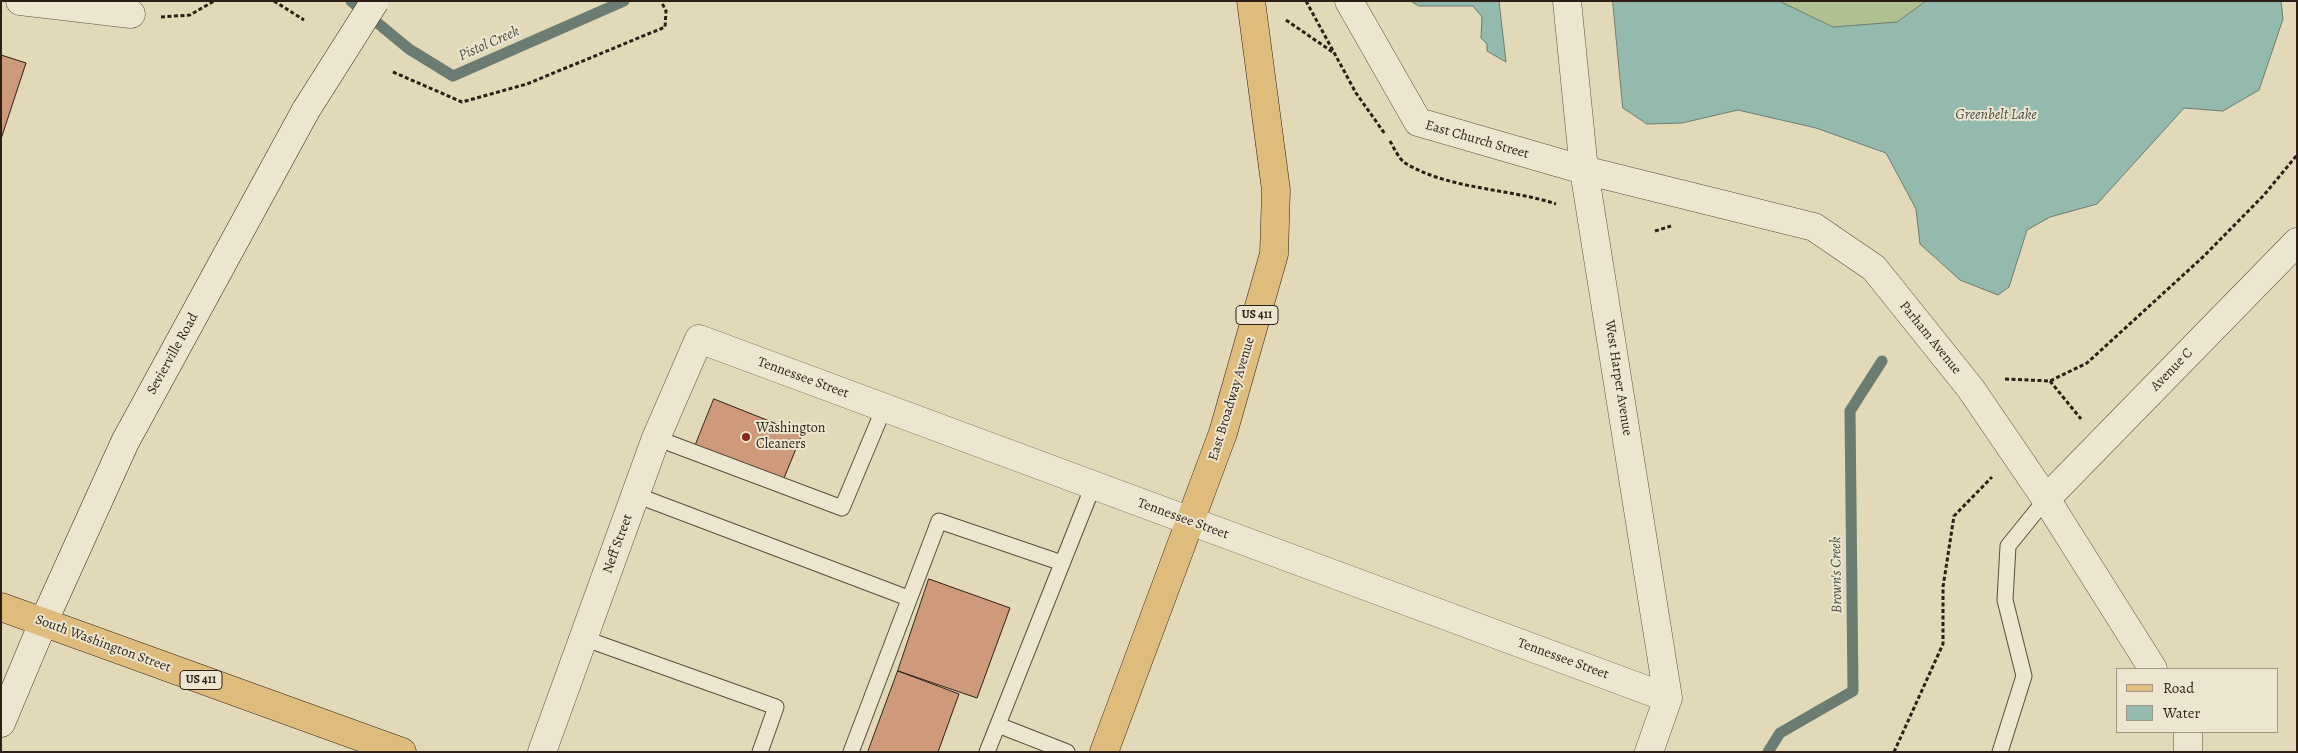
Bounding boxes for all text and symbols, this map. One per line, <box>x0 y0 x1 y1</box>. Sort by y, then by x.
water label: Pistol Creek <box>456 23 522 65</box>
water label: Greenbelt Lake <box>1955 106 2037 124</box>
street label: East Church Street <box>1423 117 1531 163</box>
street label: Parham Avenue <box>1895 298 1965 378</box>
road number: US 411 <box>1236 306 1278 324</box>
street label: Sevierville Road <box>144 310 202 398</box>
street label: West Harper Avenue <box>1601 319 1635 437</box>
street label: East Broadway Avenue <box>1205 335 1259 463</box>
street label: Avenue C <box>2147 345 2197 395</box>
street label: Tennessee Street <box>755 354 851 402</box>
place label: Washington Cleaners <box>756 421 825 454</box>
marker: Washington Cleaners <box>740 431 752 443</box>
street label: Tennessee Street <box>1135 495 1231 543</box>
street label: Neff Street <box>599 512 637 576</box>
water label: Brown's Creek <box>1827 537 1847 613</box>
street label: South Washington Street <box>33 612 173 676</box>
street label: Tennessee Street <box>1515 635 1611 683</box>
legend <box>2116 668 2278 733</box>
road number: US 411 <box>180 670 222 690</box>
text: Road <box>2163 678 2194 698</box>
text: Water <box>2163 703 2200 723</box>

